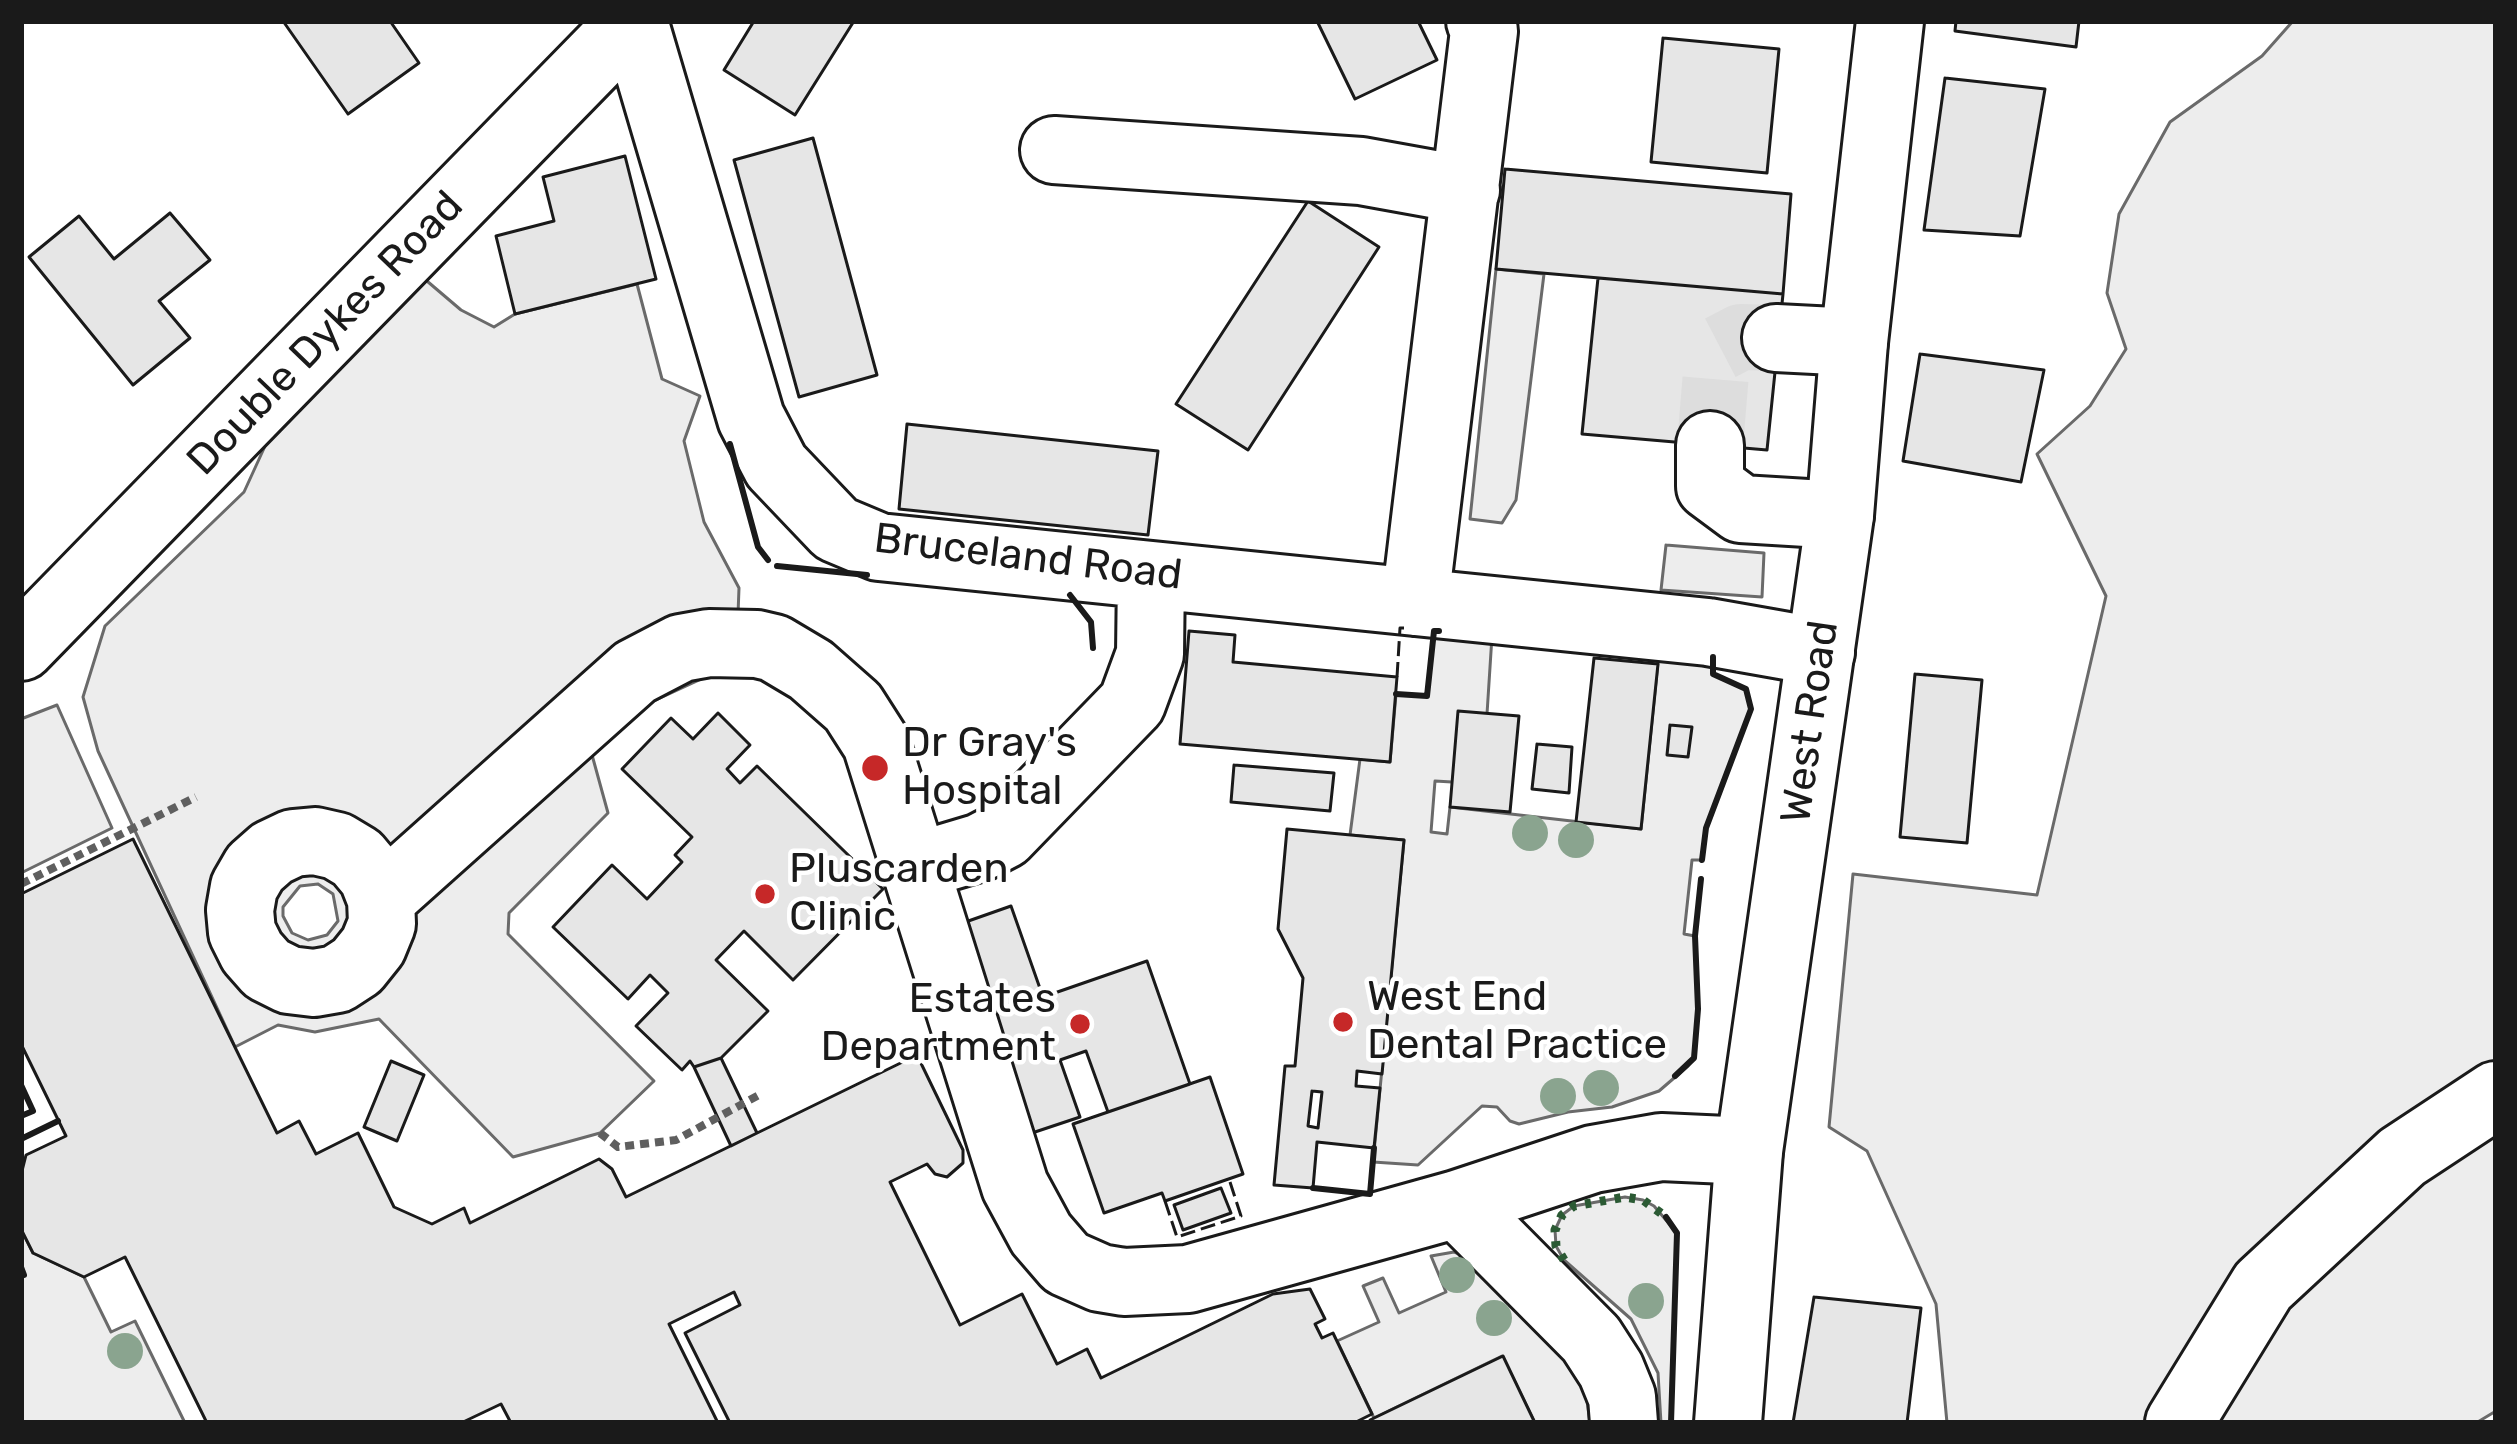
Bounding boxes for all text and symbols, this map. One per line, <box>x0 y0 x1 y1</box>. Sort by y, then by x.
street label: Double Dykes Road <box>178 182 474 486</box>
street label: Bruceland Road <box>871 514 1185 602</box>
street label: West Road <box>1772 618 1850 826</box>
place label: Dr Gray's Hospital <box>902 719 1077 818</box>
marker: Dr Gray's Hospital <box>859 752 891 784</box>
place label: Pluscarden Clinic <box>789 845 1009 944</box>
marker: Pluscarden Clinic <box>752 881 778 907</box>
place label: West End Dental Practice <box>1367 973 1667 1072</box>
place label: Estates Department <box>821 975 1056 1074</box>
marker: West End Dental Practice <box>1330 1009 1356 1035</box>
marker: Estates Department <box>1067 1011 1093 1037</box>

